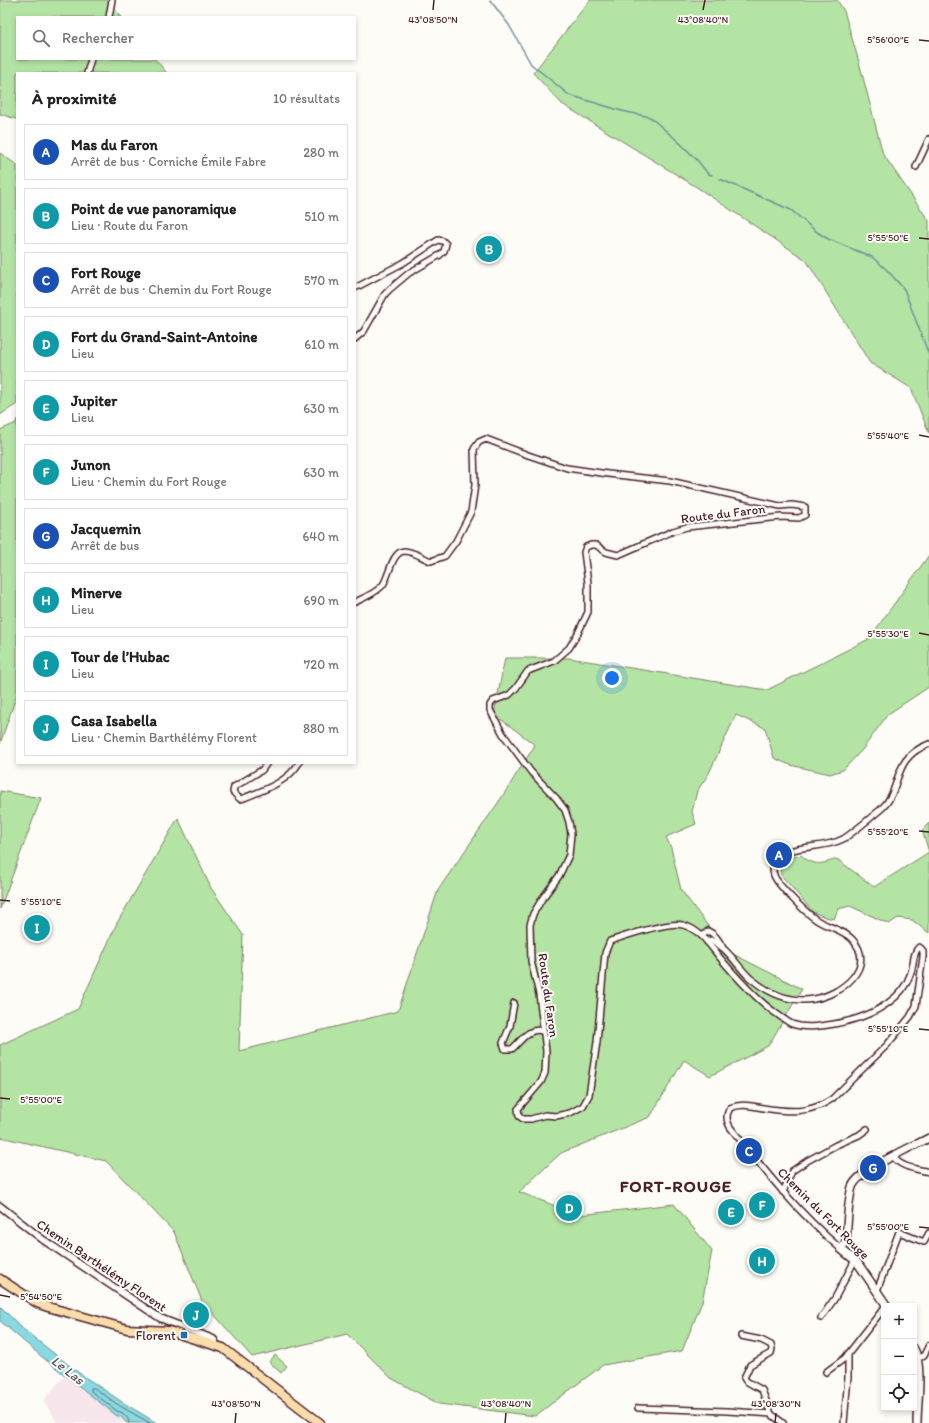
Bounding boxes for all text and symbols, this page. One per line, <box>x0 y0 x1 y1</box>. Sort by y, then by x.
text: 43°08'50"N <box>408 13 458 26</box>
text: 43°08'40"N <box>678 13 728 26</box>
search box <box>16 16 356 60</box>
icon: search <box>30 27 52 49</box>
text: Rechercher <box>62 29 134 47</box>
text: 5°56'00"E <box>867 33 910 46</box>
text: À proximité <box>32 88 117 108</box>
text: 10 résultats <box>273 91 340 106</box>
text: Mas du Faron <box>71 136 158 154</box>
text: A <box>42 145 50 160</box>
text: 280 m <box>303 145 339 160</box>
text: Arrêt de bus · Corniche Émile Fabre <box>71 154 266 169</box>
text: Point de vue panoramique <box>71 200 236 218</box>
text: B <box>42 209 50 224</box>
text: 510 m <box>304 209 339 224</box>
text: Lieu · Route du Faron <box>71 218 188 233</box>
text: 5°55'50"E <box>867 231 909 244</box>
pin: B <box>476 234 502 264</box>
text: Fort Rouge <box>71 264 141 282</box>
text: C <box>42 273 50 288</box>
text: 570 m <box>304 273 339 288</box>
text: Arrêt de bus · Chemin du Fort Rouge <box>71 282 272 297</box>
text: Fort du Grand-Saint-Antoine <box>71 328 258 346</box>
text: D <box>42 337 50 352</box>
text: 610 m <box>304 337 339 352</box>
text: Lieu <box>71 346 94 361</box>
text: Jupiter <box>71 392 117 410</box>
text: E <box>42 401 50 416</box>
text: 630 m <box>303 401 339 416</box>
text: Lieu <box>71 410 94 425</box>
text: 5°55'40"E <box>867 429 909 442</box>
text: Junon <box>71 456 111 474</box>
text: F <box>43 465 49 480</box>
text: 630 m <box>303 465 339 480</box>
text: Lieu · Chemin du Fort Rouge <box>71 474 227 489</box>
street label: Route du Faron <box>680 501 767 526</box>
text: Jacquemin <box>71 520 141 538</box>
text: G <box>42 529 50 544</box>
text: 640 m <box>302 529 339 544</box>
text: Arrêt de bus <box>71 538 139 553</box>
text: Minerve <box>71 584 122 602</box>
text: H <box>42 593 51 608</box>
text: 690 m <box>303 593 339 608</box>
text: Lieu <box>71 602 94 617</box>
text: 5°55'30"E <box>867 627 909 640</box>
text: Tour de l’Hubac <box>71 648 170 666</box>
text: I <box>44 657 48 672</box>
text: 720 m <box>304 657 339 672</box>
text: Lieu <box>71 666 94 681</box>
your location <box>602 668 622 688</box>
text: Casa Isabella <box>71 712 157 730</box>
text: J <box>43 721 49 736</box>
text: 880 m <box>303 721 339 736</box>
text: Lieu · Chemin Barthélémy Florent <box>71 730 257 745</box>
text: 5°55'20"E <box>867 825 909 838</box>
pin: A <box>766 840 792 870</box>
text: 5°55'10"E <box>21 895 62 908</box>
pin: I <box>24 913 50 943</box>
street label: Route du Faron <box>535 952 562 1039</box>
text: 5°55'10"E <box>868 1022 909 1035</box>
text: 5°55'00"E <box>20 1093 62 1106</box>
pin: C <box>736 1136 762 1166</box>
pin: G <box>860 1153 886 1183</box>
street label: Chemin du Fort Rouge <box>775 1164 873 1262</box>
district label: FORT-ROUGE <box>620 1176 732 1196</box>
pin: F <box>749 1190 775 1220</box>
pin: D <box>556 1193 582 1223</box>
pin: E <box>718 1197 744 1227</box>
street label: Chemin Barthélémy Florent <box>34 1216 170 1315</box>
text: 5°55'00"E <box>867 1220 909 1233</box>
pin: H <box>749 1246 775 1276</box>
text: 5°54'50"E <box>20 1290 62 1303</box>
pin: J <box>183 1300 209 1330</box>
map controls <box>881 1303 917 1411</box>
button: + <box>881 1303 917 1339</box>
place label: Florent <box>136 1328 176 1343</box>
marker: Florent <box>179 1330 189 1340</box>
button: − <box>881 1339 917 1375</box>
water label: Le Las <box>48 1352 88 1389</box>
button: locate <box>881 1375 917 1411</box>
text: 43°08'50"N <box>211 1397 261 1410</box>
text: 43°08'40"N <box>481 1397 531 1410</box>
text: 43°08'30"N <box>751 1397 801 1410</box>

